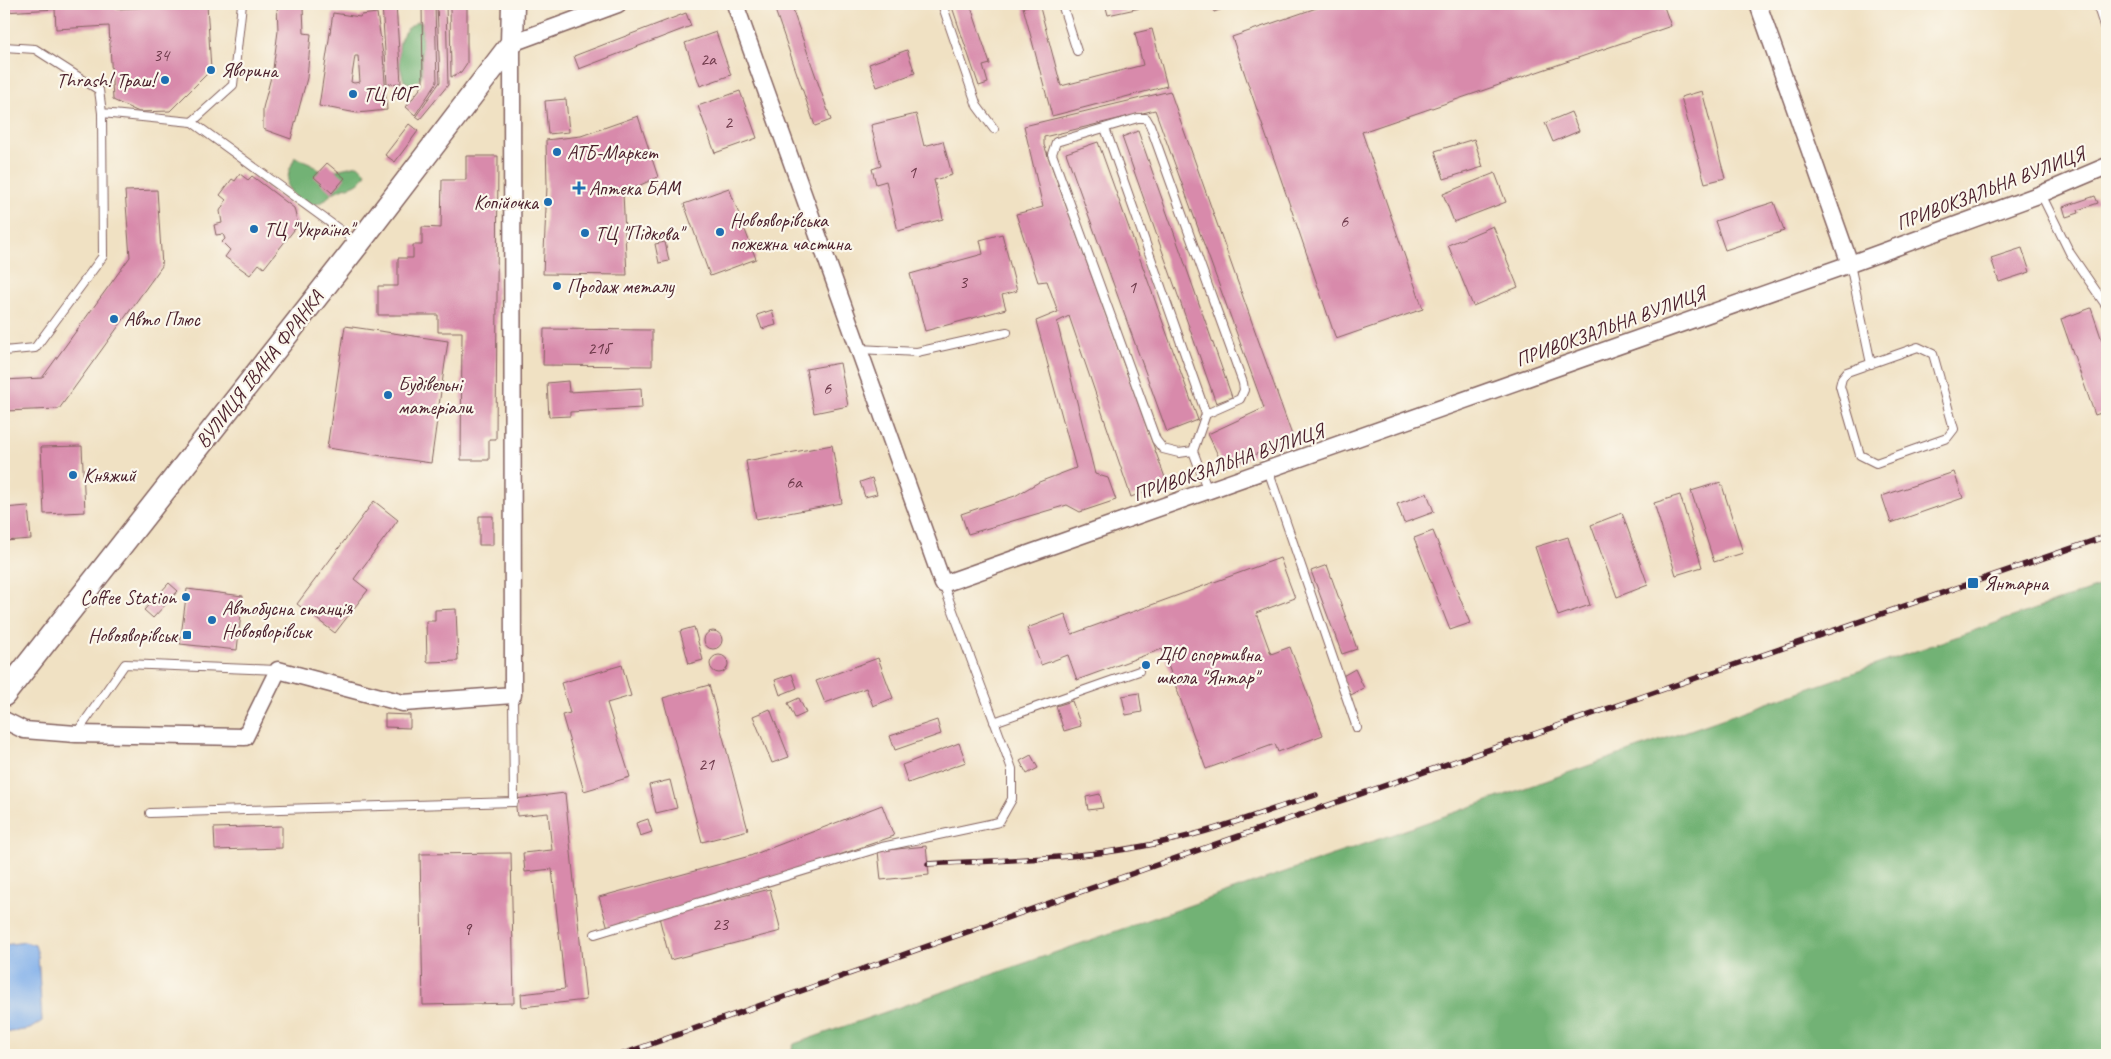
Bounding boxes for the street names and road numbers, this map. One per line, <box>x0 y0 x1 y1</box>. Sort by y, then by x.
street label: ПРИВОКЗАЛЬНА ВУЛИЦЯ <box>1892 140 2091 236</box>
street label: ПРИВОКЗАЛЬНА ВУЛИЦЯ <box>1512 279 1711 372</box>
street label: ВУЛИЦЯ ІВАНА ФРАНКА <box>190 285 329 453</box>
street label: ПРИВОКЗАЛЬНА ВУЛИЦЯ <box>1130 417 1330 507</box>

